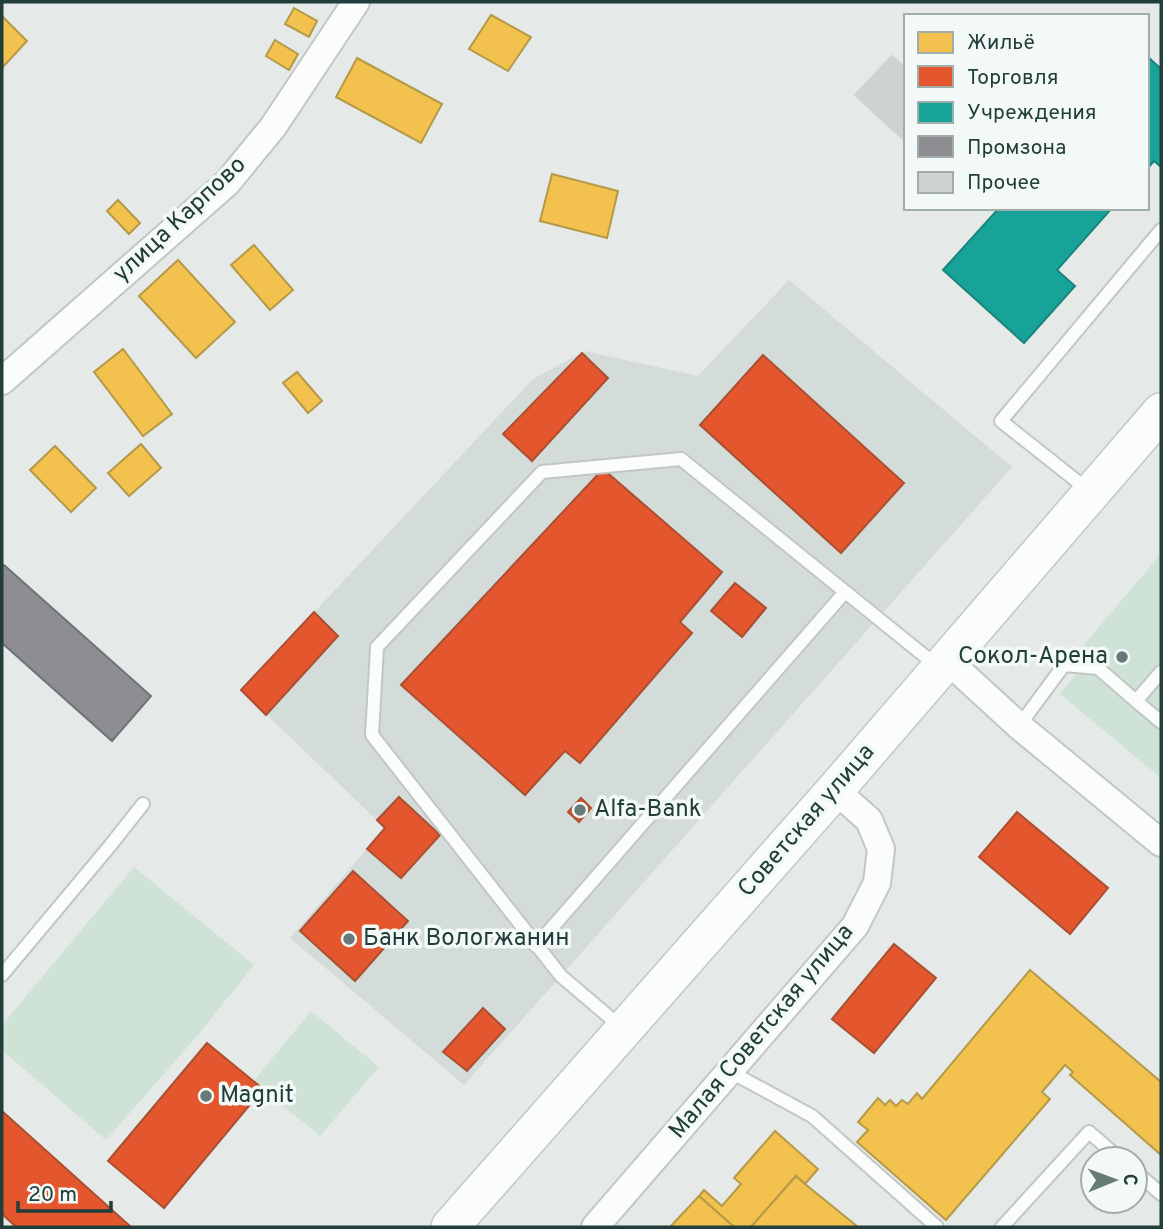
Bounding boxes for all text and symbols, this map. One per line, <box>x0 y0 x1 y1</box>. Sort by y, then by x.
legend <box>904 14 1149 210</box>
text: Жильё <box>967 30 1035 57</box>
text: Торговля <box>967 65 1058 92</box>
text: Учреждения <box>967 100 1096 127</box>
text: Промзона <box>967 135 1066 162</box>
street label: улица Карпово <box>107 151 253 289</box>
text: Прочее <box>967 170 1040 197</box>
place label: Сокол-Арена <box>958 642 1108 672</box>
marker: Сокол-Арена <box>1114 649 1130 665</box>
street label: Советская улица <box>732 738 882 904</box>
place label: Alfa-Bank <box>594 795 702 825</box>
marker: Alfa-Bank <box>572 802 588 818</box>
street label: Малая Советская улица <box>663 918 861 1146</box>
place label: Банк Вологжанин <box>363 924 569 954</box>
marker: Банк Вологжанин <box>341 931 357 947</box>
place label: Magnit <box>220 1081 294 1111</box>
marker: Magnit <box>198 1088 214 1104</box>
north arrow <box>1079 1145 1149 1215</box>
scale bar <box>18 1170 110 1214</box>
text: С <box>1117 1173 1141 1186</box>
text: 20 m <box>28 1182 77 1209</box>

